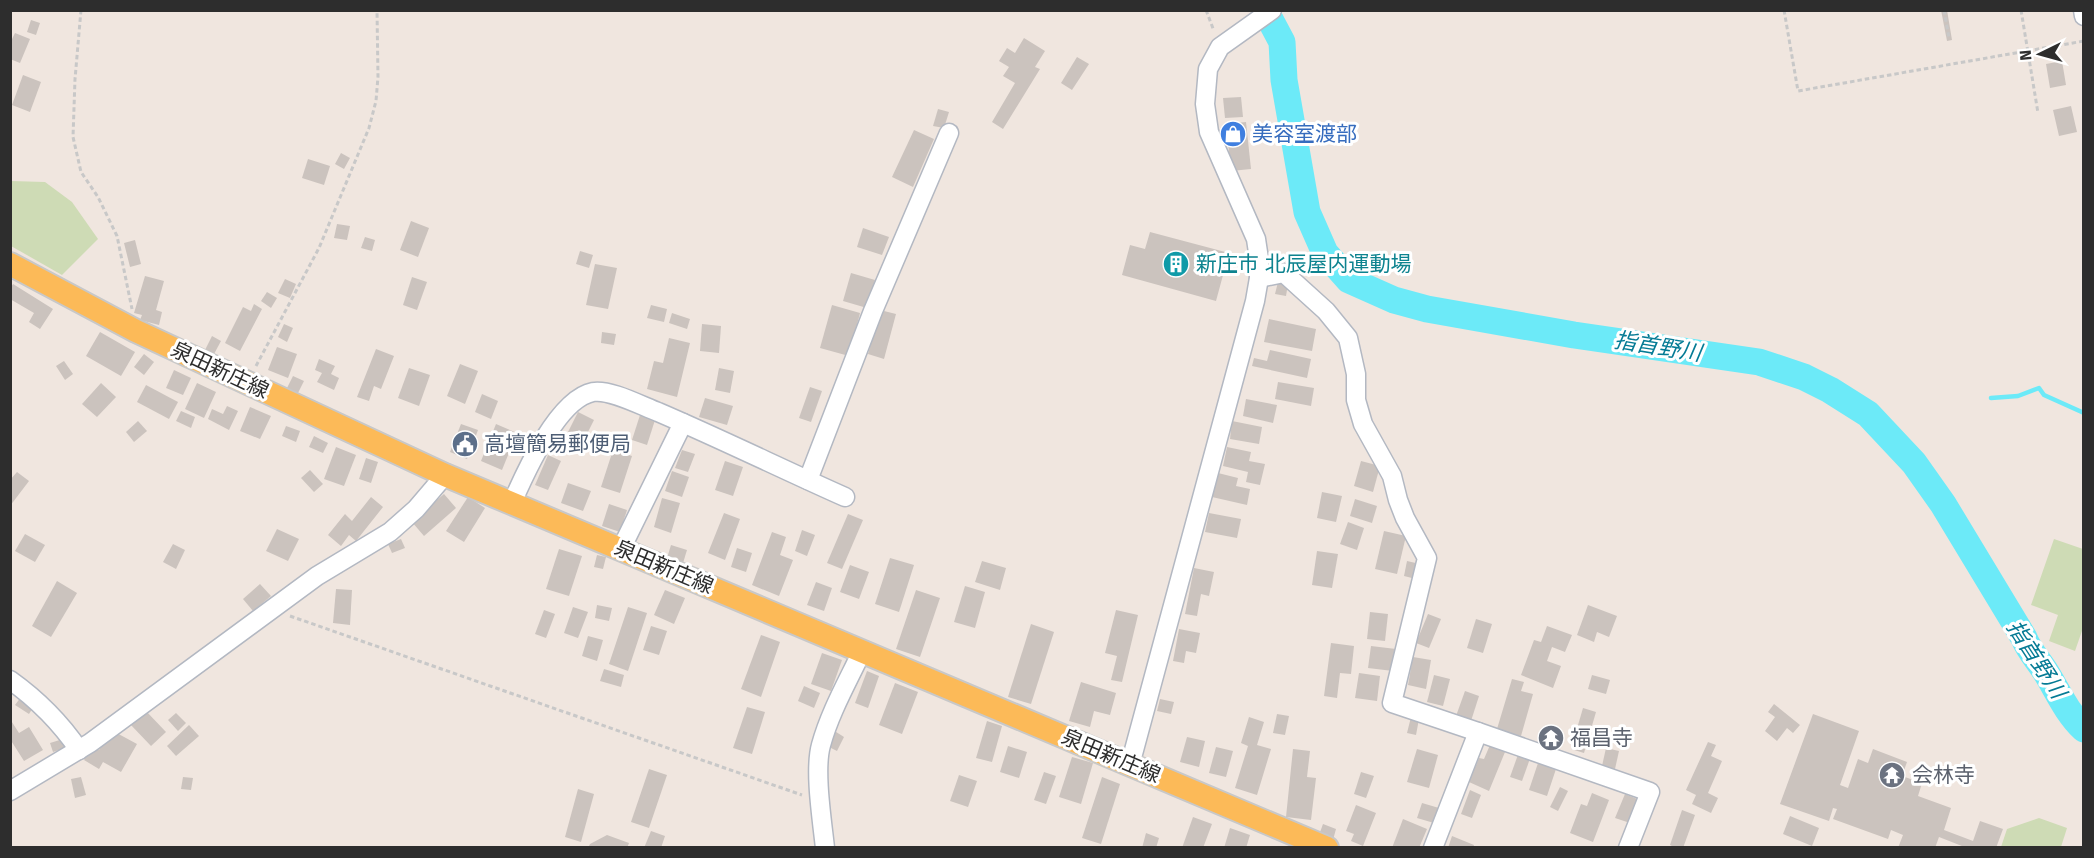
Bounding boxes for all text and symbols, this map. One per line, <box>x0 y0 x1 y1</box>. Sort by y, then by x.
north arrow <box>2010 24 2070 84</box>
text: N <box>2016 49 2035 61</box>
shop icon: 美容室渡部 <box>1218 119 1248 149</box>
place label: 美容室渡部 <box>1252 121 1357 147</box>
building icon: 新庄市 北辰屋内運動場 <box>1161 249 1191 279</box>
place label: 新庄市 北辰屋内運動場 <box>1196 251 1412 277</box>
water label: 指首野川 <box>1612 326 1705 367</box>
street label: 泉田新庄線 <box>167 336 273 404</box>
public building icon: 高壇簡易郵便局 <box>450 429 480 459</box>
place label: 高壇簡易郵便局 <box>484 431 631 457</box>
street label: 泉田新庄線 <box>611 535 717 599</box>
water label: 指首野川 <box>2001 615 2073 705</box>
temple icon: 福昌寺 <box>1536 723 1566 753</box>
street label: 泉田新庄線 <box>1058 724 1164 788</box>
place label: 福昌寺 <box>1570 725 1633 751</box>
temple icon: 会林寺 <box>1877 760 1907 790</box>
place label: 会林寺 <box>1912 762 1975 788</box>

